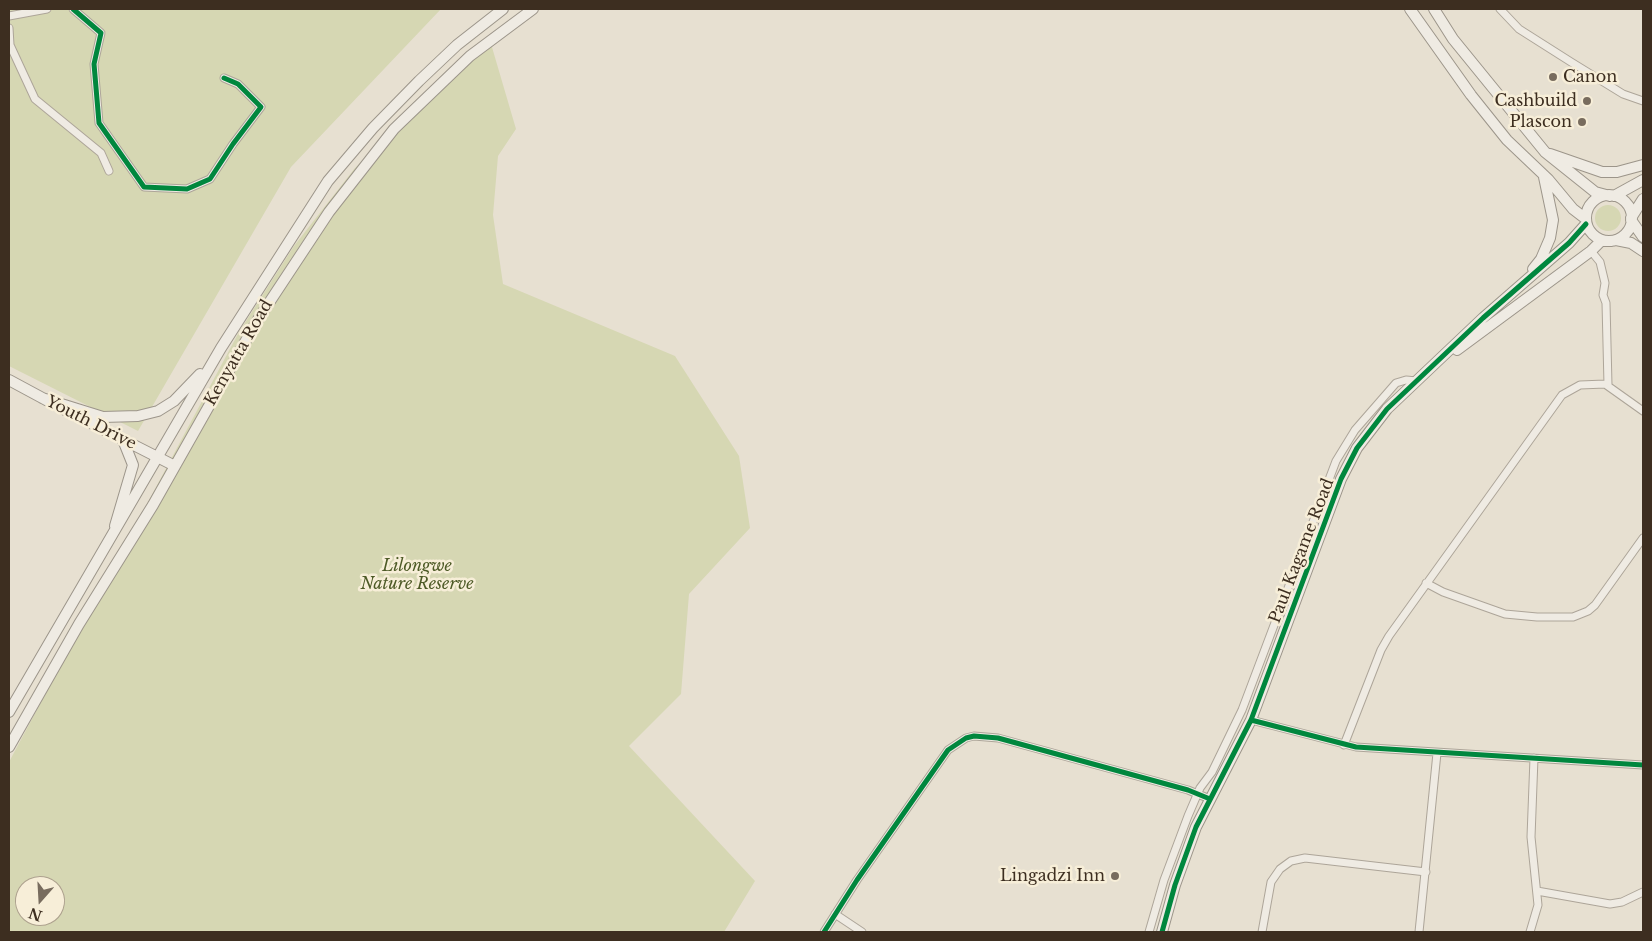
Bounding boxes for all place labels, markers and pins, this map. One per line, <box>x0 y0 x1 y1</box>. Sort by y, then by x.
place label: Canon <box>1563 67 1617 87</box>
marker: Canon <box>1547 71 1559 83</box>
place label: Cashbuild <box>1494 91 1577 111</box>
marker: Cashbuild <box>1581 95 1593 107</box>
place label: Plascon <box>1510 112 1572 132</box>
marker: Plascon <box>1576 116 1588 128</box>
place label: Lingadzi Inn <box>1000 866 1105 886</box>
marker: Lingadzi Inn <box>1109 870 1121 882</box>

